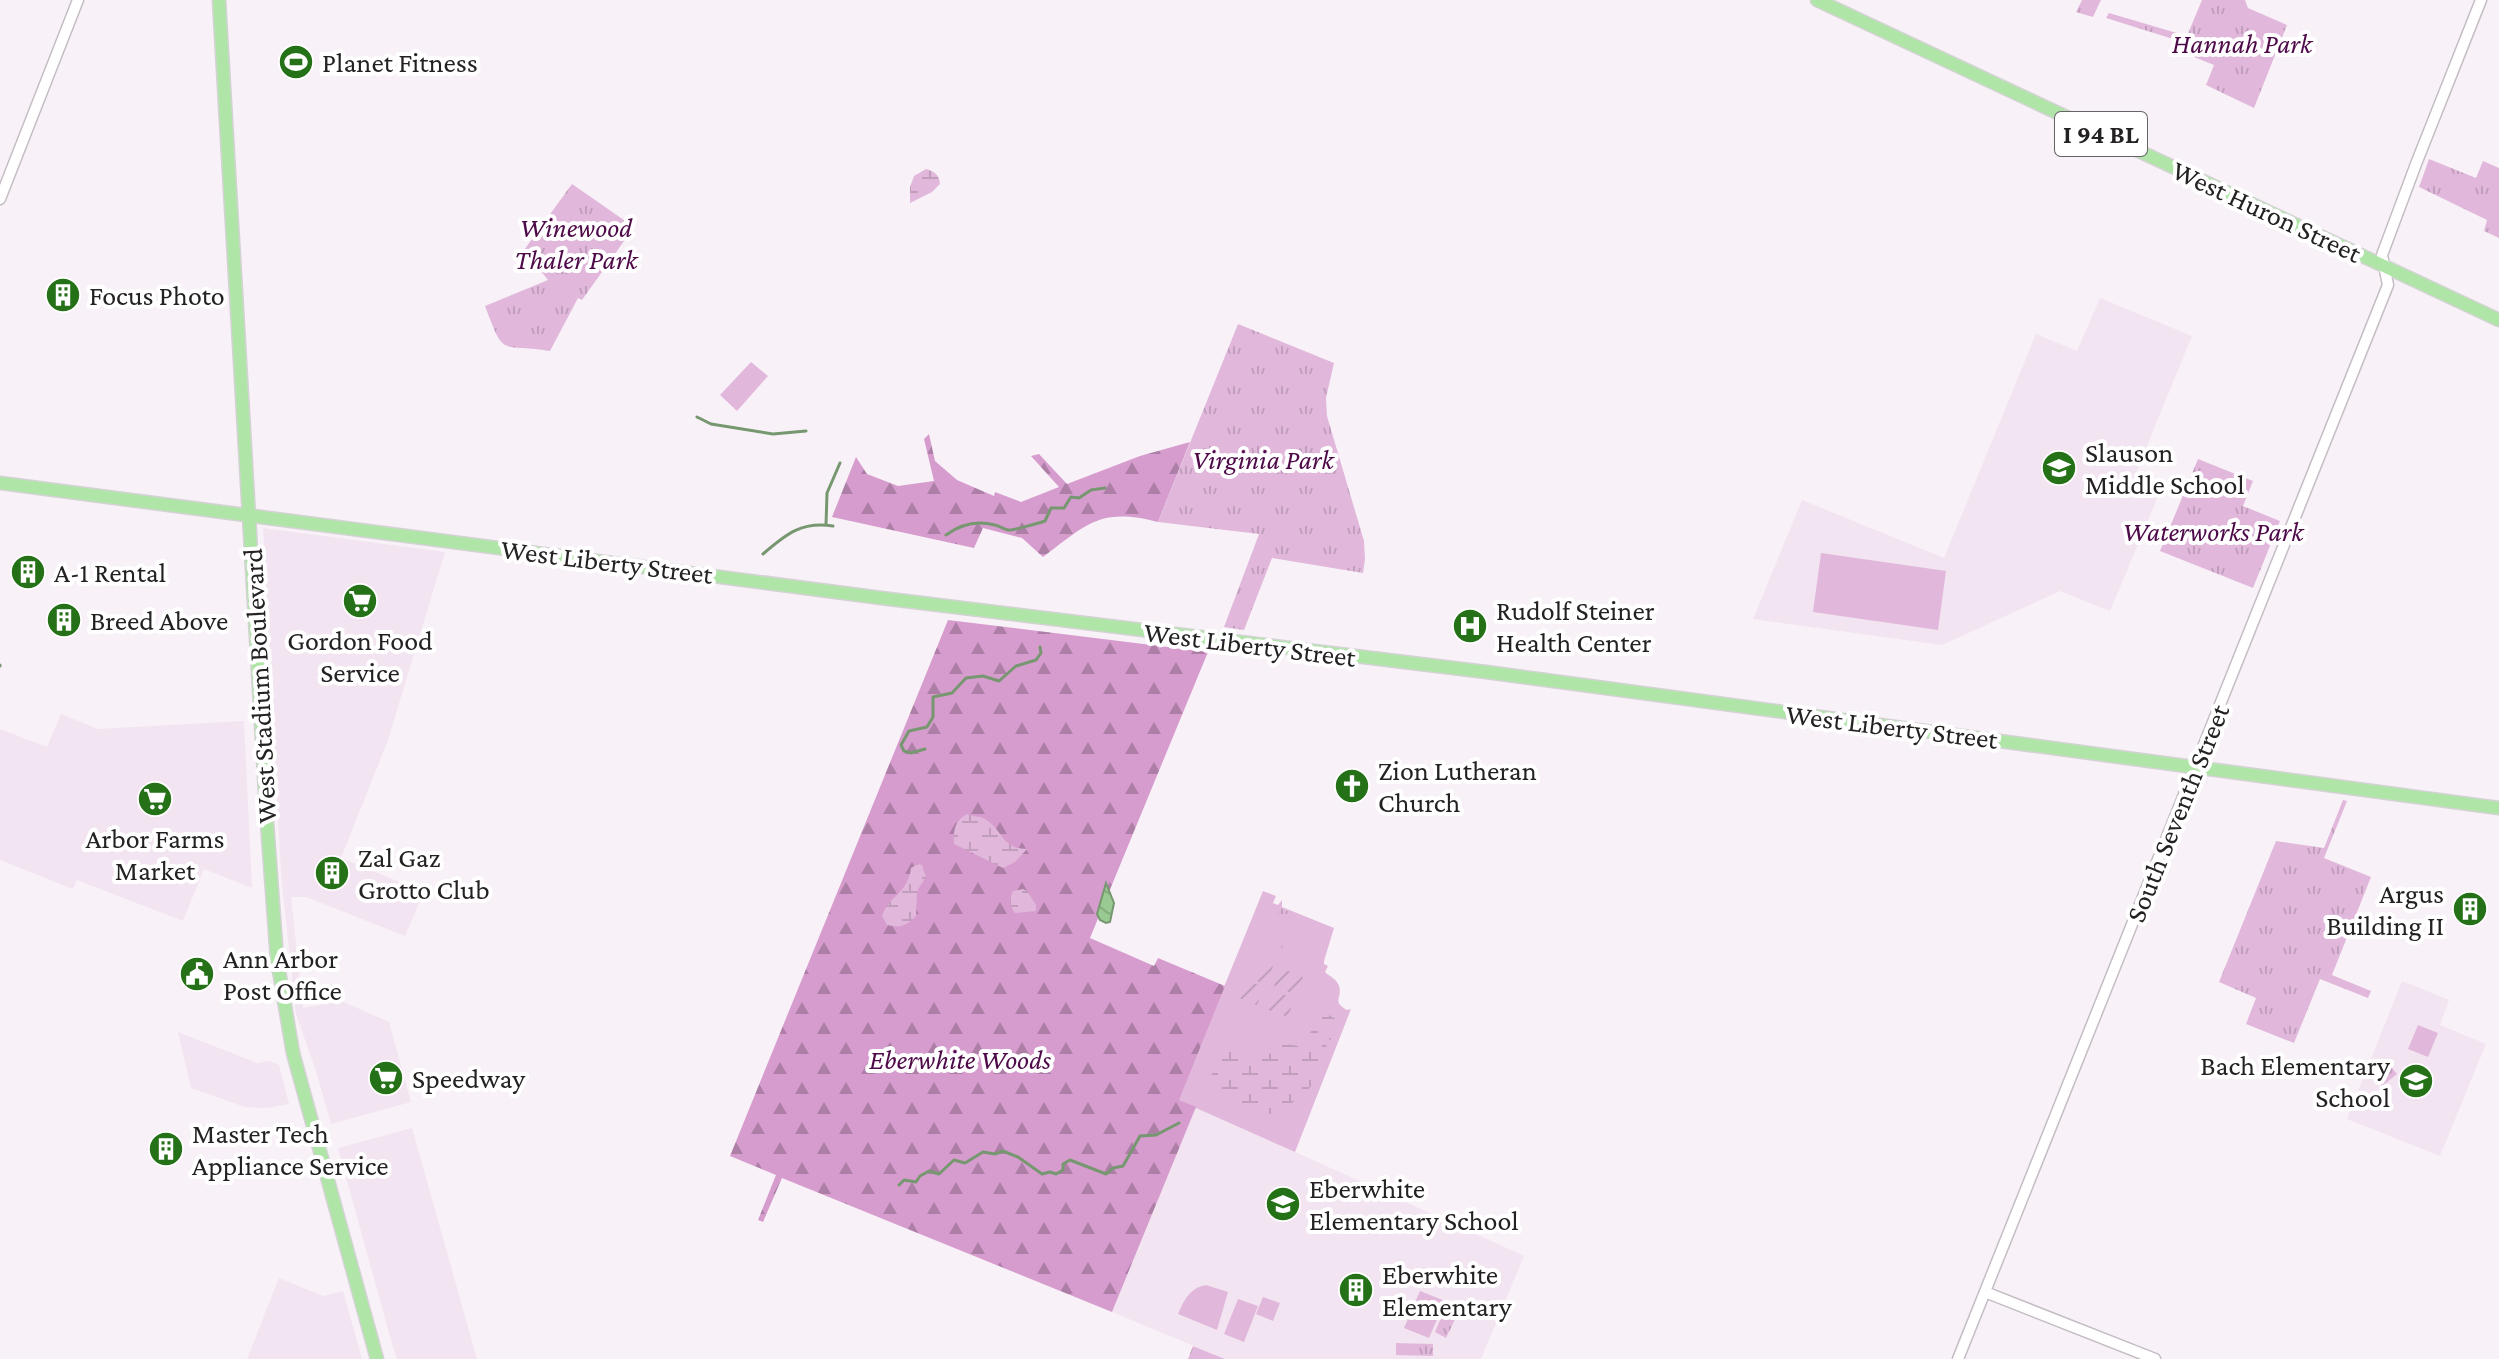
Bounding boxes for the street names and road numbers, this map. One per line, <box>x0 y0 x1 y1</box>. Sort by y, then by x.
road number: I 94 BL <box>2055 112 2147 156</box>
street label: West Huron Street <box>2167 154 2367 269</box>
street label: West Liberty Street <box>499 533 715 590</box>
street label: West Stadium Boulevard <box>237 547 282 824</box>
street label: West Liberty Street <box>1142 616 1358 673</box>
street label: West Liberty Street <box>1784 698 2000 755</box>
street label: South Seventh Street <box>2120 699 2236 927</box>

